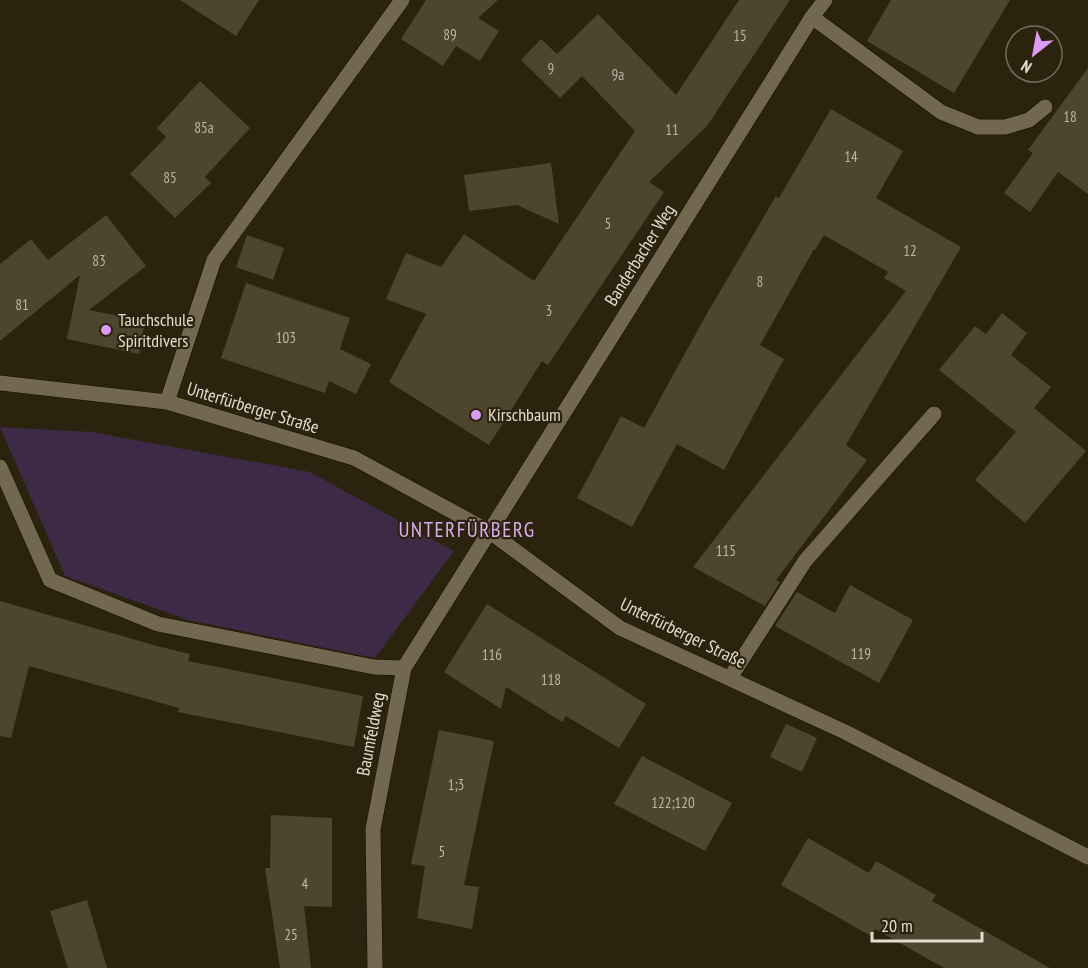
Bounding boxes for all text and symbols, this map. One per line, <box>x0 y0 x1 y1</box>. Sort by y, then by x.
north arrow <box>1004 24 1064 84</box>
house number: 89 <box>443 25 457 44</box>
house number: 15 <box>733 26 747 45</box>
text: N <box>1017 56 1035 78</box>
house number: 9 <box>548 59 554 78</box>
house number: 9a <box>612 65 624 84</box>
house number: 18 <box>1063 107 1077 126</box>
house number: 85a <box>194 118 214 137</box>
house number: 11 <box>665 120 679 139</box>
house number: 14 <box>844 147 858 166</box>
house number: 85 <box>163 168 177 187</box>
street label: Banderbacher Weg <box>599 200 680 310</box>
house number: 5 <box>605 214 611 233</box>
house number: 12 <box>903 241 917 260</box>
house number: 83 <box>92 251 106 270</box>
house number: 8 <box>757 272 763 291</box>
house number: 81 <box>15 295 29 314</box>
house number: 3 <box>546 301 552 320</box>
place label: Tauchschule Spiritdivers <box>118 308 194 352</box>
marker: Tauchschule Spiritdivers <box>99 323 113 337</box>
house number: 103 <box>276 328 296 347</box>
street label: Unterfürberger Straße <box>184 377 322 439</box>
place label: Kirschbaum <box>488 403 561 426</box>
marker: Kirschbaum <box>469 408 483 422</box>
district label: UNTERFÜRBERG <box>398 516 536 543</box>
house number: 115 <box>716 541 736 560</box>
street label: Unterfürberger Straße <box>617 592 750 673</box>
house number: 119 <box>851 644 871 663</box>
house number: 116 <box>482 645 502 664</box>
house number: 118 <box>541 670 561 689</box>
street label: Baumfeldweg <box>351 690 390 778</box>
house number: 1;3 <box>448 775 464 794</box>
house number: 122;120 <box>651 793 695 812</box>
house number: 5 <box>439 842 445 861</box>
house number: 4 <box>302 874 309 893</box>
scale bar <box>872 905 982 943</box>
text: 20 m <box>881 914 913 937</box>
house number: 25 <box>284 925 298 944</box>

